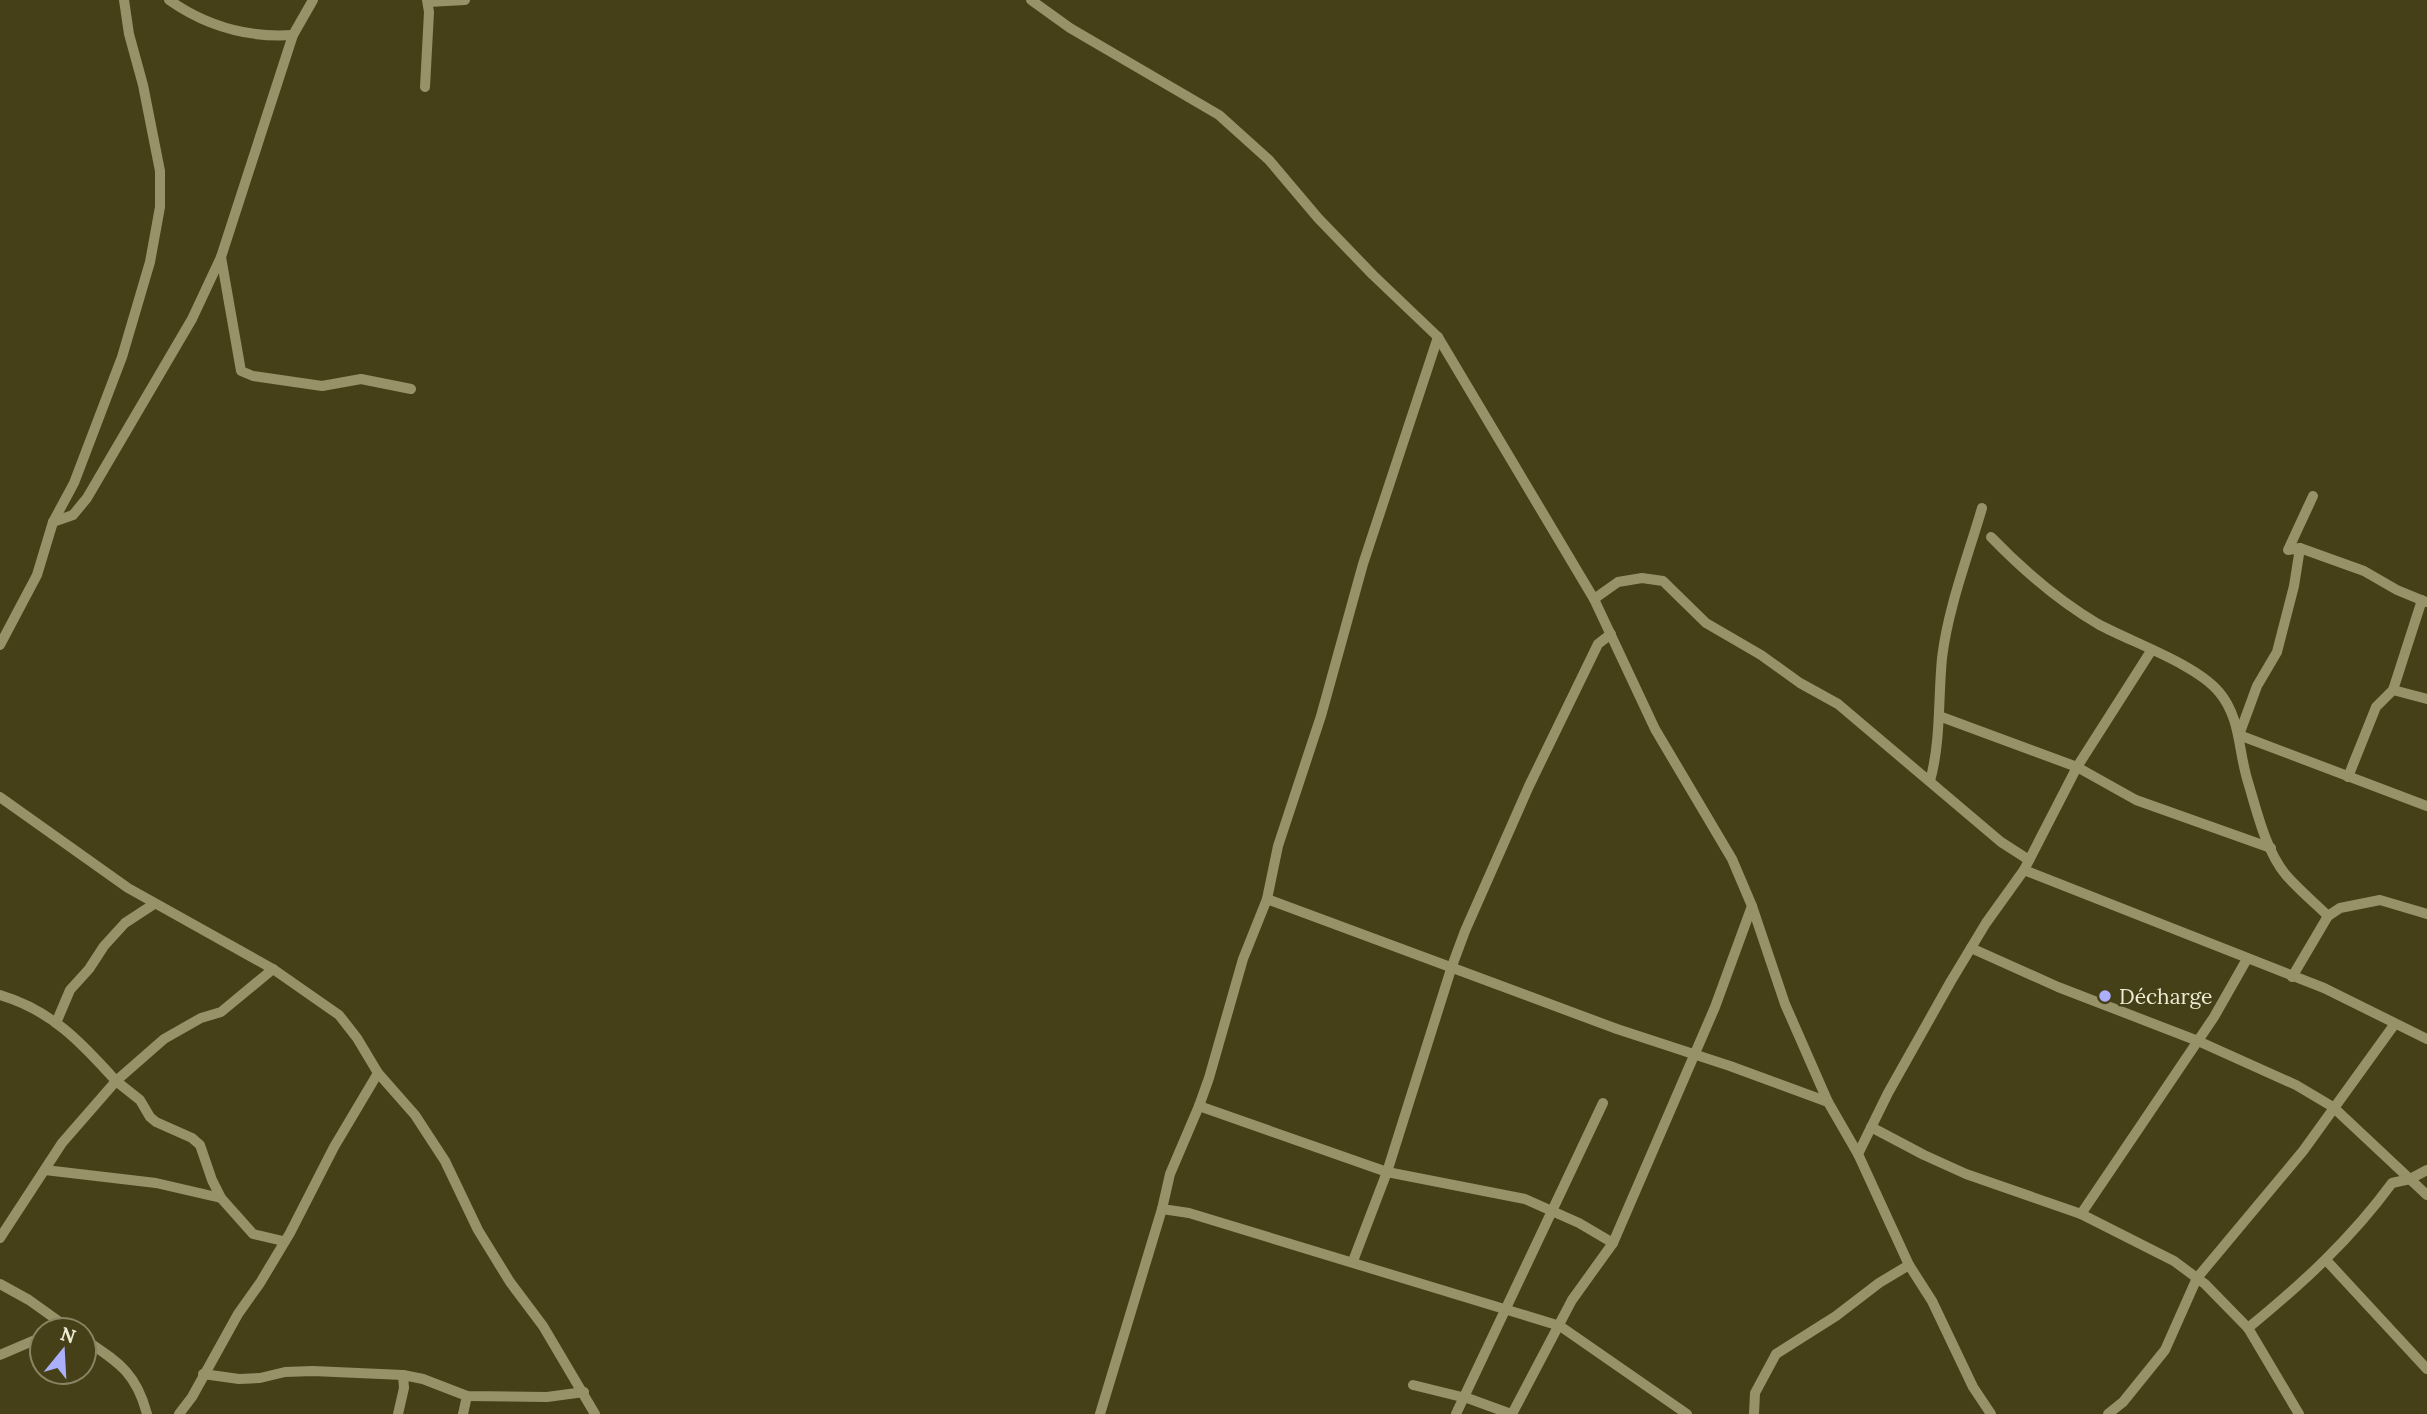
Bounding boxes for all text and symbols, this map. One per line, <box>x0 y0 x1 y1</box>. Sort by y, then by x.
place label: Décharge <box>2119 983 2212 1010</box>
marker: Décharge <box>2097 988 2113 1004</box>
north arrow <box>28 1316 98 1386</box>
text: N <box>58 1321 79 1349</box>

